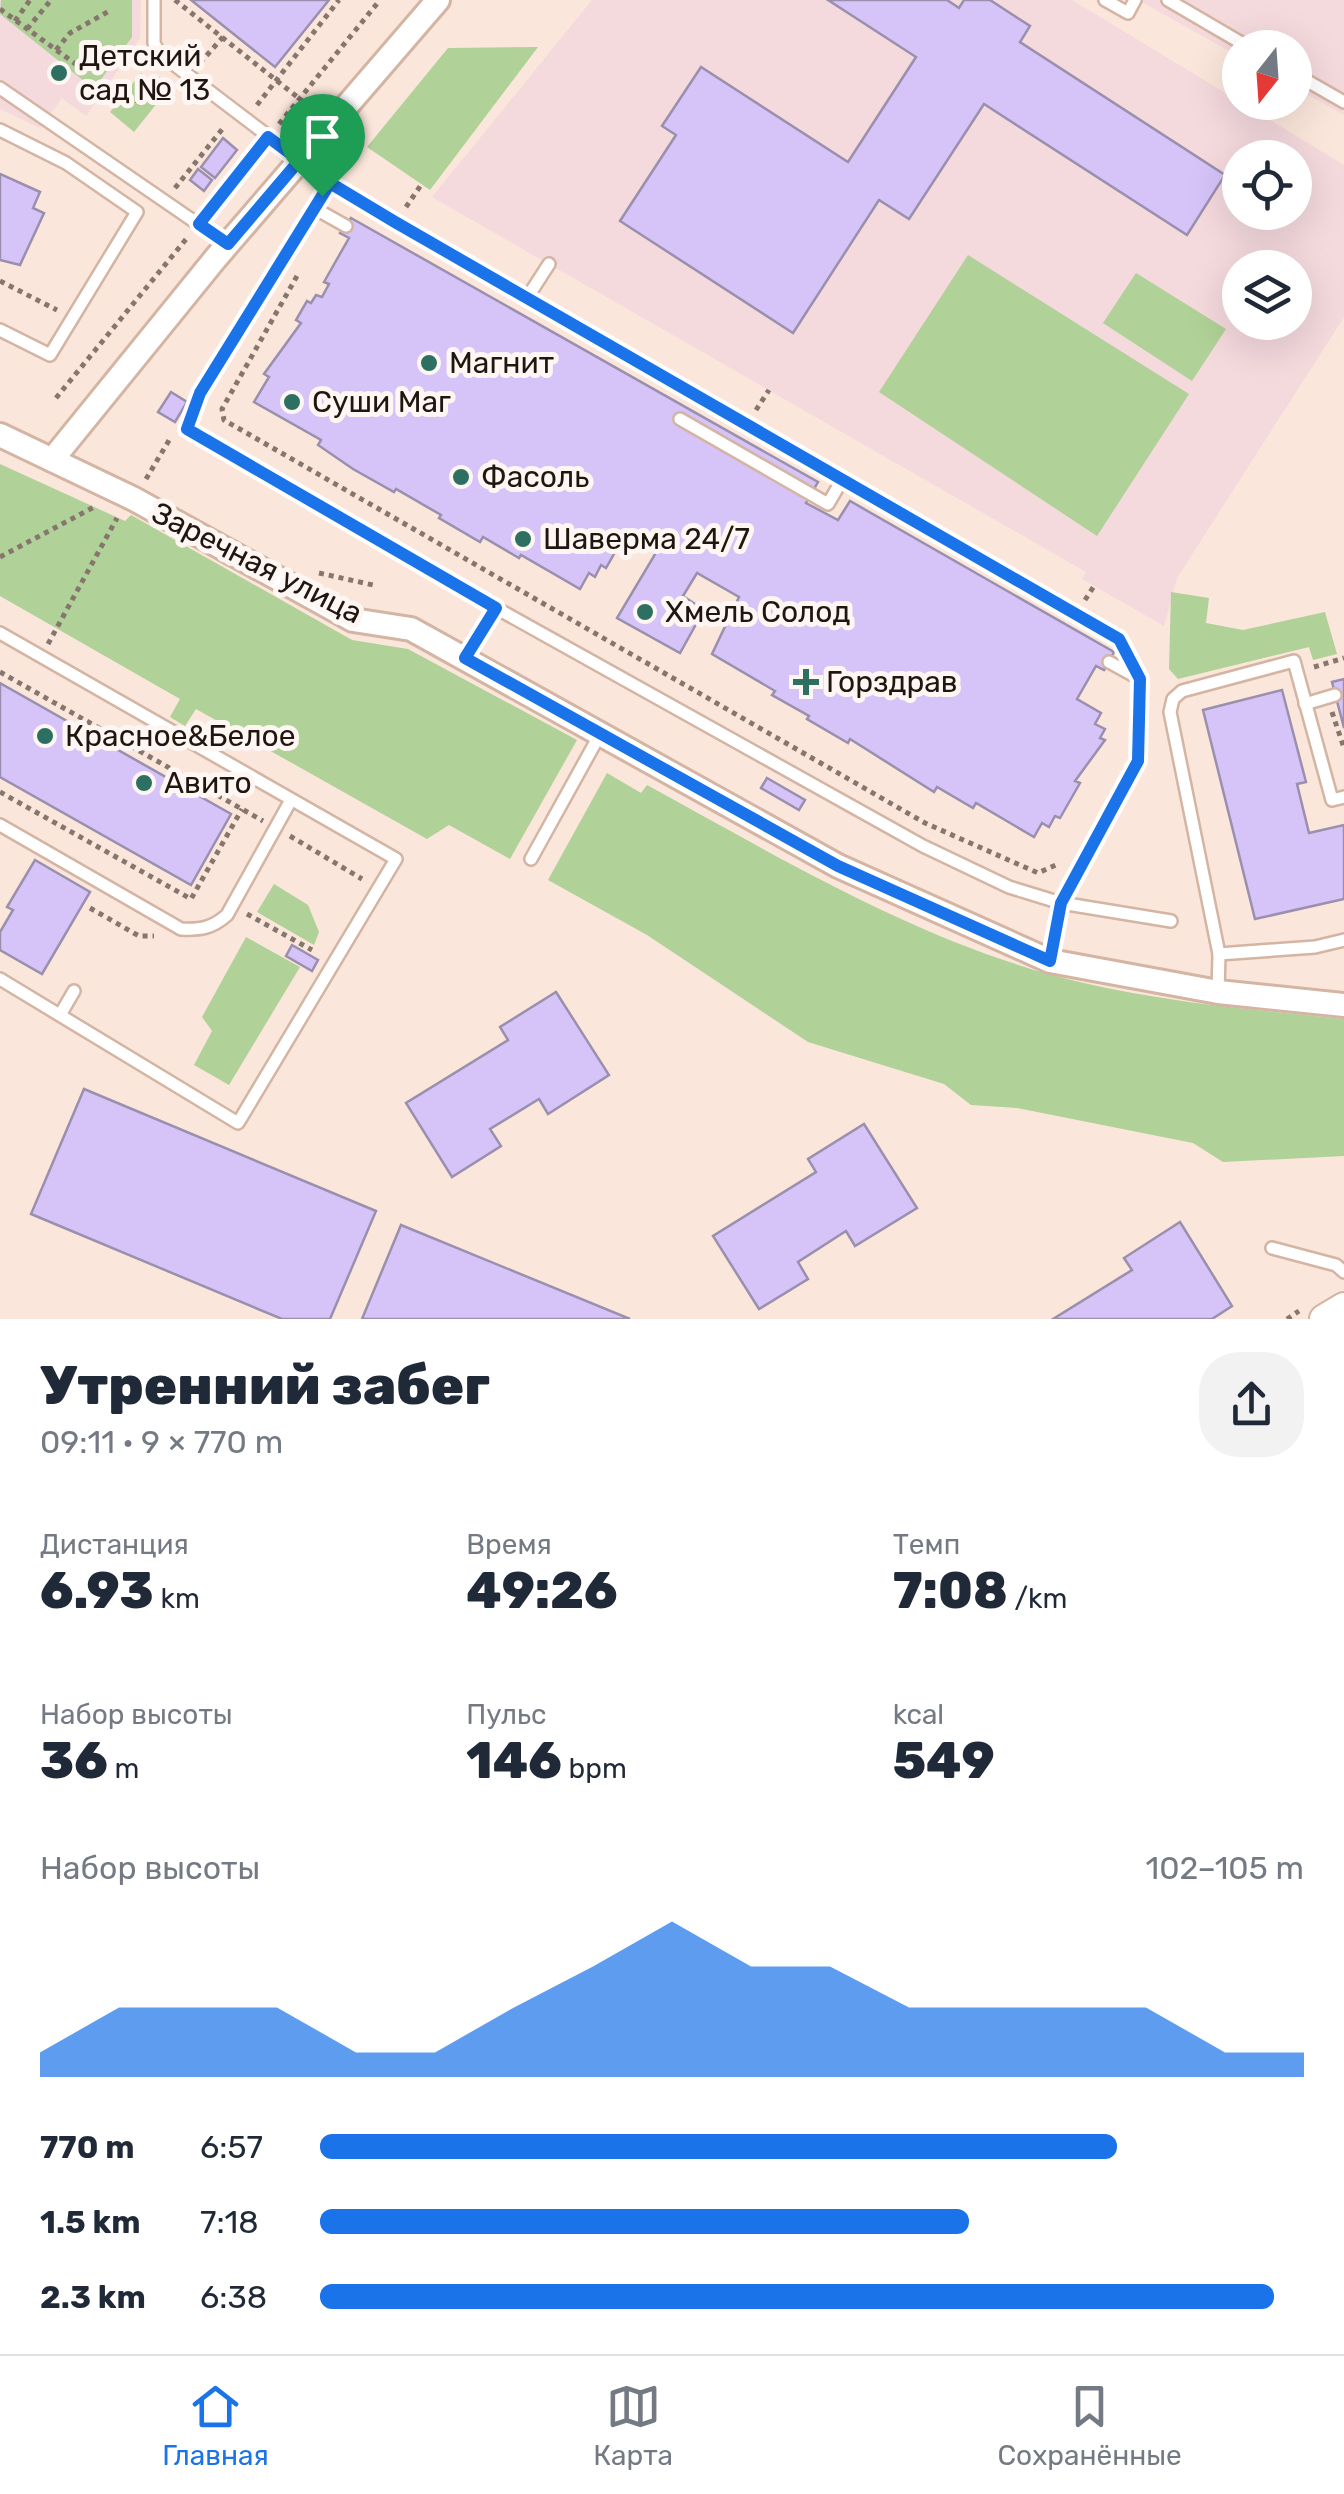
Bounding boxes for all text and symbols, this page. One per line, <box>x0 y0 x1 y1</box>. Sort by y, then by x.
north arrow <box>1222 30 1312 120</box>
map controls <box>1222 30 1312 340</box>
place label: Детский сад № 13 <box>79 38 210 108</box>
marker: Детский сад № 13 <box>48 62 70 84</box>
pin <box>280 94 365 197</box>
icon: arrive <box>295 109 350 164</box>
button: locate <box>1222 140 1312 230</box>
button: layers <box>1222 250 1312 340</box>
place label: Магнит <box>449 345 554 381</box>
marker: Магнит <box>418 352 440 374</box>
place label: Суши Маг <box>312 384 451 420</box>
marker: Суши Маг <box>281 391 303 413</box>
place label: Фасоль <box>481 459 589 495</box>
marker: Фасоль <box>450 466 472 488</box>
street label: Заречная улица <box>146 494 368 632</box>
place label: Шаверма 24/7 <box>543 521 750 557</box>
marker: Шаверма 24/7 <box>512 528 534 550</box>
place label: Хмель Солод <box>665 594 850 630</box>
marker: Хмель Солод <box>634 601 656 623</box>
place label: Горздрав <box>826 664 958 700</box>
marker: Горздрав <box>795 671 817 693</box>
place label: Красное&Белое <box>65 718 296 754</box>
marker: Красное&Белое <box>34 725 56 747</box>
place label: Авито <box>164 765 252 801</box>
marker: Авито <box>133 772 155 794</box>
button: share <box>1199 1352 1304 1457</box>
text: Утренний забег <box>40 1353 490 1418</box>
text: 09:11 · 9 × 770 m <box>40 1423 283 1461</box>
text: Дистанция <box>40 1528 189 1561</box>
text: Время <box>466 1528 552 1561</box>
text: Темп <box>893 1528 960 1561</box>
text: 6.93 <box>40 1561 154 1621</box>
text: 49:26 <box>466 1561 618 1621</box>
text: 7:08 <box>893 1561 1008 1621</box>
text: km <box>154 1582 200 1615</box>
text: /km <box>1008 1582 1067 1615</box>
text: Набор высоты <box>40 1698 233 1731</box>
text: Пульс <box>466 1698 547 1731</box>
text: kcal <box>893 1698 944 1731</box>
text: 36 <box>40 1731 108 1791</box>
text: 146 <box>466 1731 562 1791</box>
text: 549 <box>893 1731 995 1791</box>
text: m <box>108 1752 140 1785</box>
text: bpm <box>562 1752 627 1785</box>
text: Набор высоты <box>40 1849 260 1887</box>
text: 102–105 m <box>1145 1849 1304 1887</box>
text: 770 m <box>40 2128 135 2166</box>
text: 6:57 <box>200 2128 263 2166</box>
text: 1.5 km <box>40 2203 141 2241</box>
text: 7:18 <box>200 2203 259 2241</box>
text: 2.3 km <box>40 2278 146 2316</box>
text: 6:38 <box>200 2278 267 2316</box>
tab: Главная <box>162 2379 269 2472</box>
tab: Карта <box>593 2379 673 2472</box>
tab: Сохранённые <box>997 2379 1182 2472</box>

